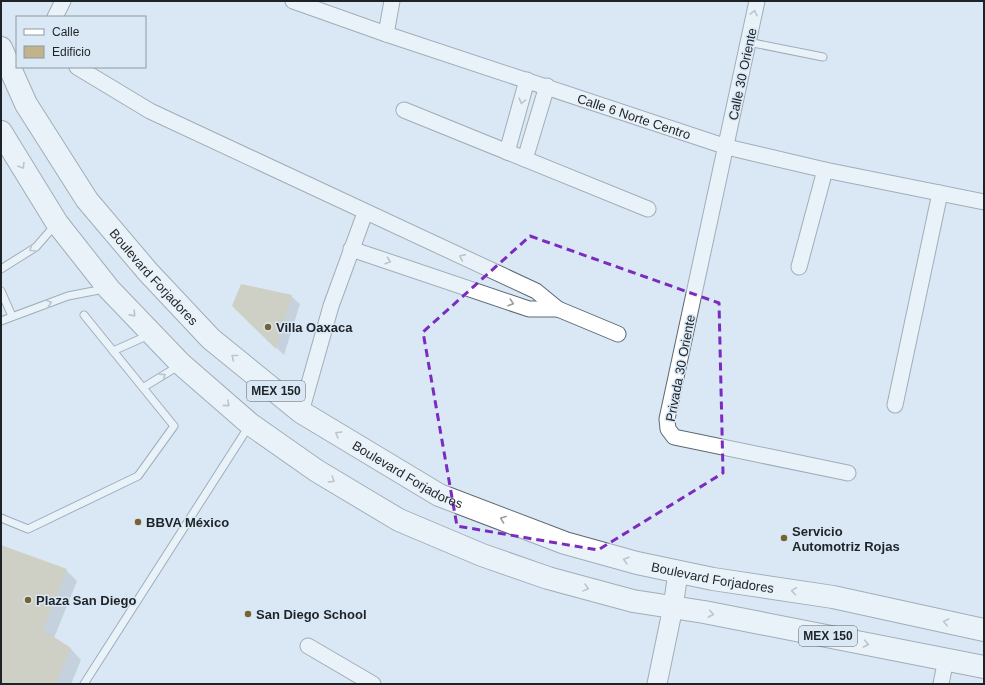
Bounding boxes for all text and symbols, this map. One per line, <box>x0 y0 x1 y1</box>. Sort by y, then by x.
one-way arrow <box>750 10 758 16</box>
legend <box>16 16 146 68</box>
text: Calle <box>52 25 80 39</box>
street label: Calle 30 Oriente <box>725 27 760 122</box>
text: Edificio <box>52 45 91 59</box>
street label: Calle 6 Norte Centro <box>575 91 693 142</box>
one-way arrow <box>518 98 526 104</box>
one-way arrow <box>17 161 24 168</box>
street label: Boulevard Forjadores <box>107 226 201 329</box>
one-way arrow <box>29 244 36 252</box>
one-way arrow <box>459 254 467 262</box>
one-way arrow <box>384 257 391 265</box>
one-way arrow <box>508 298 515 306</box>
one-way arrow <box>45 299 52 308</box>
one-way arrow <box>128 309 135 317</box>
street label: Privada 30 Oriente <box>663 313 698 423</box>
place label: Villa Oaxaca <box>276 320 353 335</box>
marker: Villa Oaxaca <box>263 322 273 332</box>
one-way arrow <box>231 355 238 362</box>
one-way arrow <box>159 373 166 381</box>
road number: MEX 150 <box>247 381 305 401</box>
one-way arrow <box>222 399 229 406</box>
one-way arrow <box>335 432 342 439</box>
street label: Boulevard Forjadores <box>350 438 465 512</box>
one-way arrow <box>328 475 335 482</box>
place label: BBVA México <box>146 515 229 530</box>
one-way arrow <box>499 516 506 524</box>
marker: BBVA México <box>133 517 143 527</box>
place label: Servicio Automotriz Rojas <box>792 524 900 554</box>
marker: Servicio Automotriz Rojas <box>779 533 789 543</box>
one-way arrow <box>623 556 630 565</box>
street label: Boulevard Forjadores <box>650 559 776 596</box>
one-way arrow <box>583 584 589 592</box>
one-way arrow <box>791 587 797 596</box>
place label: Plaza San Diego <box>36 593 136 608</box>
marker: Plaza San Diego <box>23 595 33 605</box>
place label: San Diego School <box>256 607 367 622</box>
marker: San Diego School <box>243 609 253 619</box>
one-way arrow <box>708 609 714 617</box>
one-way arrow <box>943 618 949 626</box>
road number: MEX 150 <box>799 626 857 646</box>
one-way arrow <box>863 639 869 647</box>

